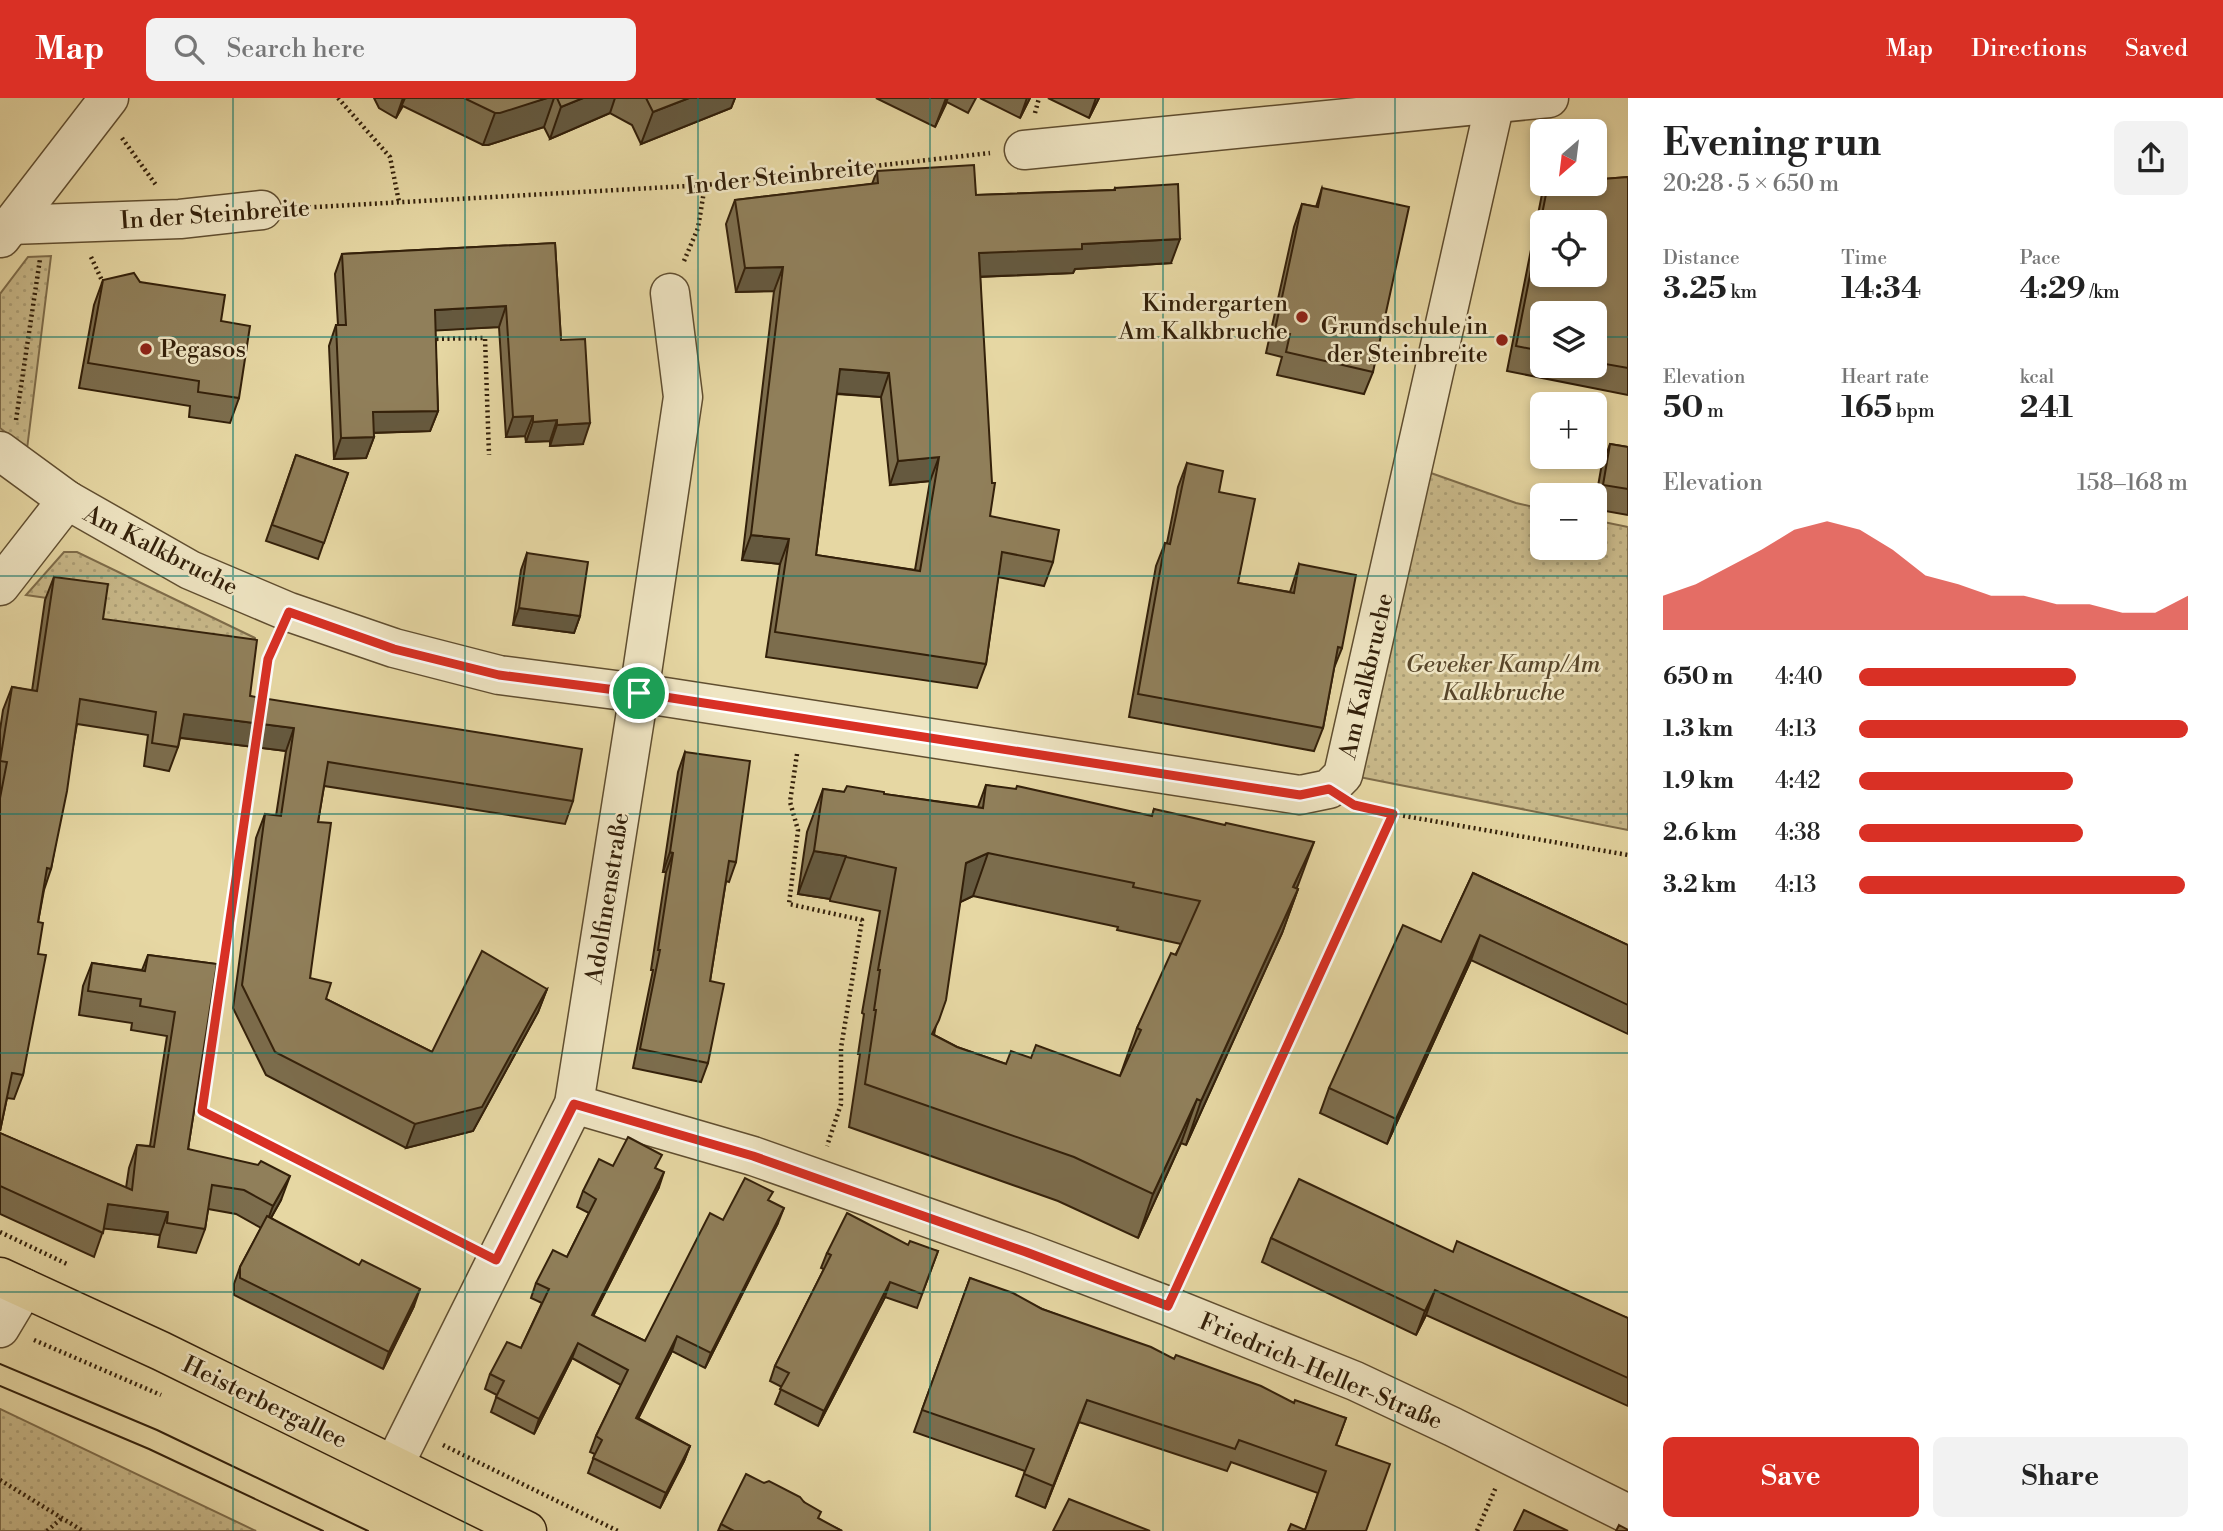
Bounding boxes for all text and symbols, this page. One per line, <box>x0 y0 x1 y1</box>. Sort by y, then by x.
search box <box>146 18 636 81</box>
text: Map <box>35 29 104 70</box>
icon: search <box>170 30 208 68</box>
text: Search here <box>226 33 365 65</box>
text: Map <box>1886 34 1933 64</box>
text: Directions <box>1971 34 2087 64</box>
text: Saved <box>2125 34 2188 64</box>
north arrow <box>1530 119 1606 196</box>
map controls <box>1530 119 1607 560</box>
text: Evening run <box>1663 120 1881 167</box>
button: share <box>2114 121 2188 195</box>
street label: In der Steinbreite <box>684 152 876 202</box>
text: 20:28 · 5 × 650 m <box>1663 170 1839 198</box>
street label: In der Steinbreite <box>119 193 311 237</box>
button: locate <box>1530 210 1607 287</box>
text: Distance <box>1663 246 1740 270</box>
text: Time <box>1841 246 1887 270</box>
text: Pace <box>2020 246 2060 270</box>
text: 3.25 <box>1663 270 1727 308</box>
text: 14:34 <box>1841 270 1921 308</box>
text: 4:29 <box>2020 270 2086 308</box>
text: km <box>1727 280 1757 304</box>
text: /km <box>2086 280 2120 304</box>
place label: Kindergarten Am Kalkbruche <box>1118 289 1288 347</box>
button: layers <box>1530 301 1607 378</box>
marker: Kindergarten Am Kalkbruche <box>1294 309 1310 325</box>
place label: Grundschule in der Steinbreite <box>1321 312 1488 370</box>
marker: Grundschule in der Steinbreite <box>1494 332 1510 348</box>
place label: Pegasos <box>160 335 246 365</box>
marker: Pegasos <box>138 341 154 357</box>
text: Elevation <box>1663 365 1745 389</box>
text: Heart rate <box>1841 365 1929 389</box>
text: kcal <box>2020 365 2054 389</box>
text: 50 <box>1663 389 1703 427</box>
text: 165 <box>1841 389 1892 427</box>
text: 241 <box>2020 389 2073 427</box>
button: + <box>1530 392 1607 469</box>
text: m <box>1703 399 1724 423</box>
text: bpm <box>1892 399 1935 423</box>
text: Elevation <box>1663 469 1763 497</box>
text: 158–168 m <box>2077 469 2188 497</box>
button: − <box>1530 483 1607 560</box>
street label: Am Kalkbruche <box>77 499 243 603</box>
street label: Am Kalkbruche <box>1333 590 1401 763</box>
park label: Geveker Kamp/Am Kalkbruche <box>1406 650 1601 708</box>
pin <box>609 663 669 723</box>
text: 650 m <box>1663 663 1733 691</box>
text: 4:40 <box>1775 663 1823 691</box>
icon: arrive <box>620 674 658 712</box>
text: 1.3 km <box>1663 715 1733 743</box>
text: 4:13 <box>1775 715 1817 743</box>
text: 1.9 km <box>1663 767 1734 795</box>
text: 4:42 <box>1775 767 1821 795</box>
street label: Adolfinenstraße <box>579 810 636 987</box>
text: 2.6 km <box>1663 819 1737 847</box>
text: 4:38 <box>1775 819 1821 847</box>
text: 3.2 km <box>1663 871 1736 899</box>
text: 4:13 <box>1775 871 1817 899</box>
street label: Friedrich-Heller-Straße <box>1194 1307 1447 1437</box>
street label: Heisterbergallee <box>177 1350 352 1456</box>
button: Save <box>1663 1437 1919 1517</box>
button: Share <box>1933 1437 2188 1517</box>

